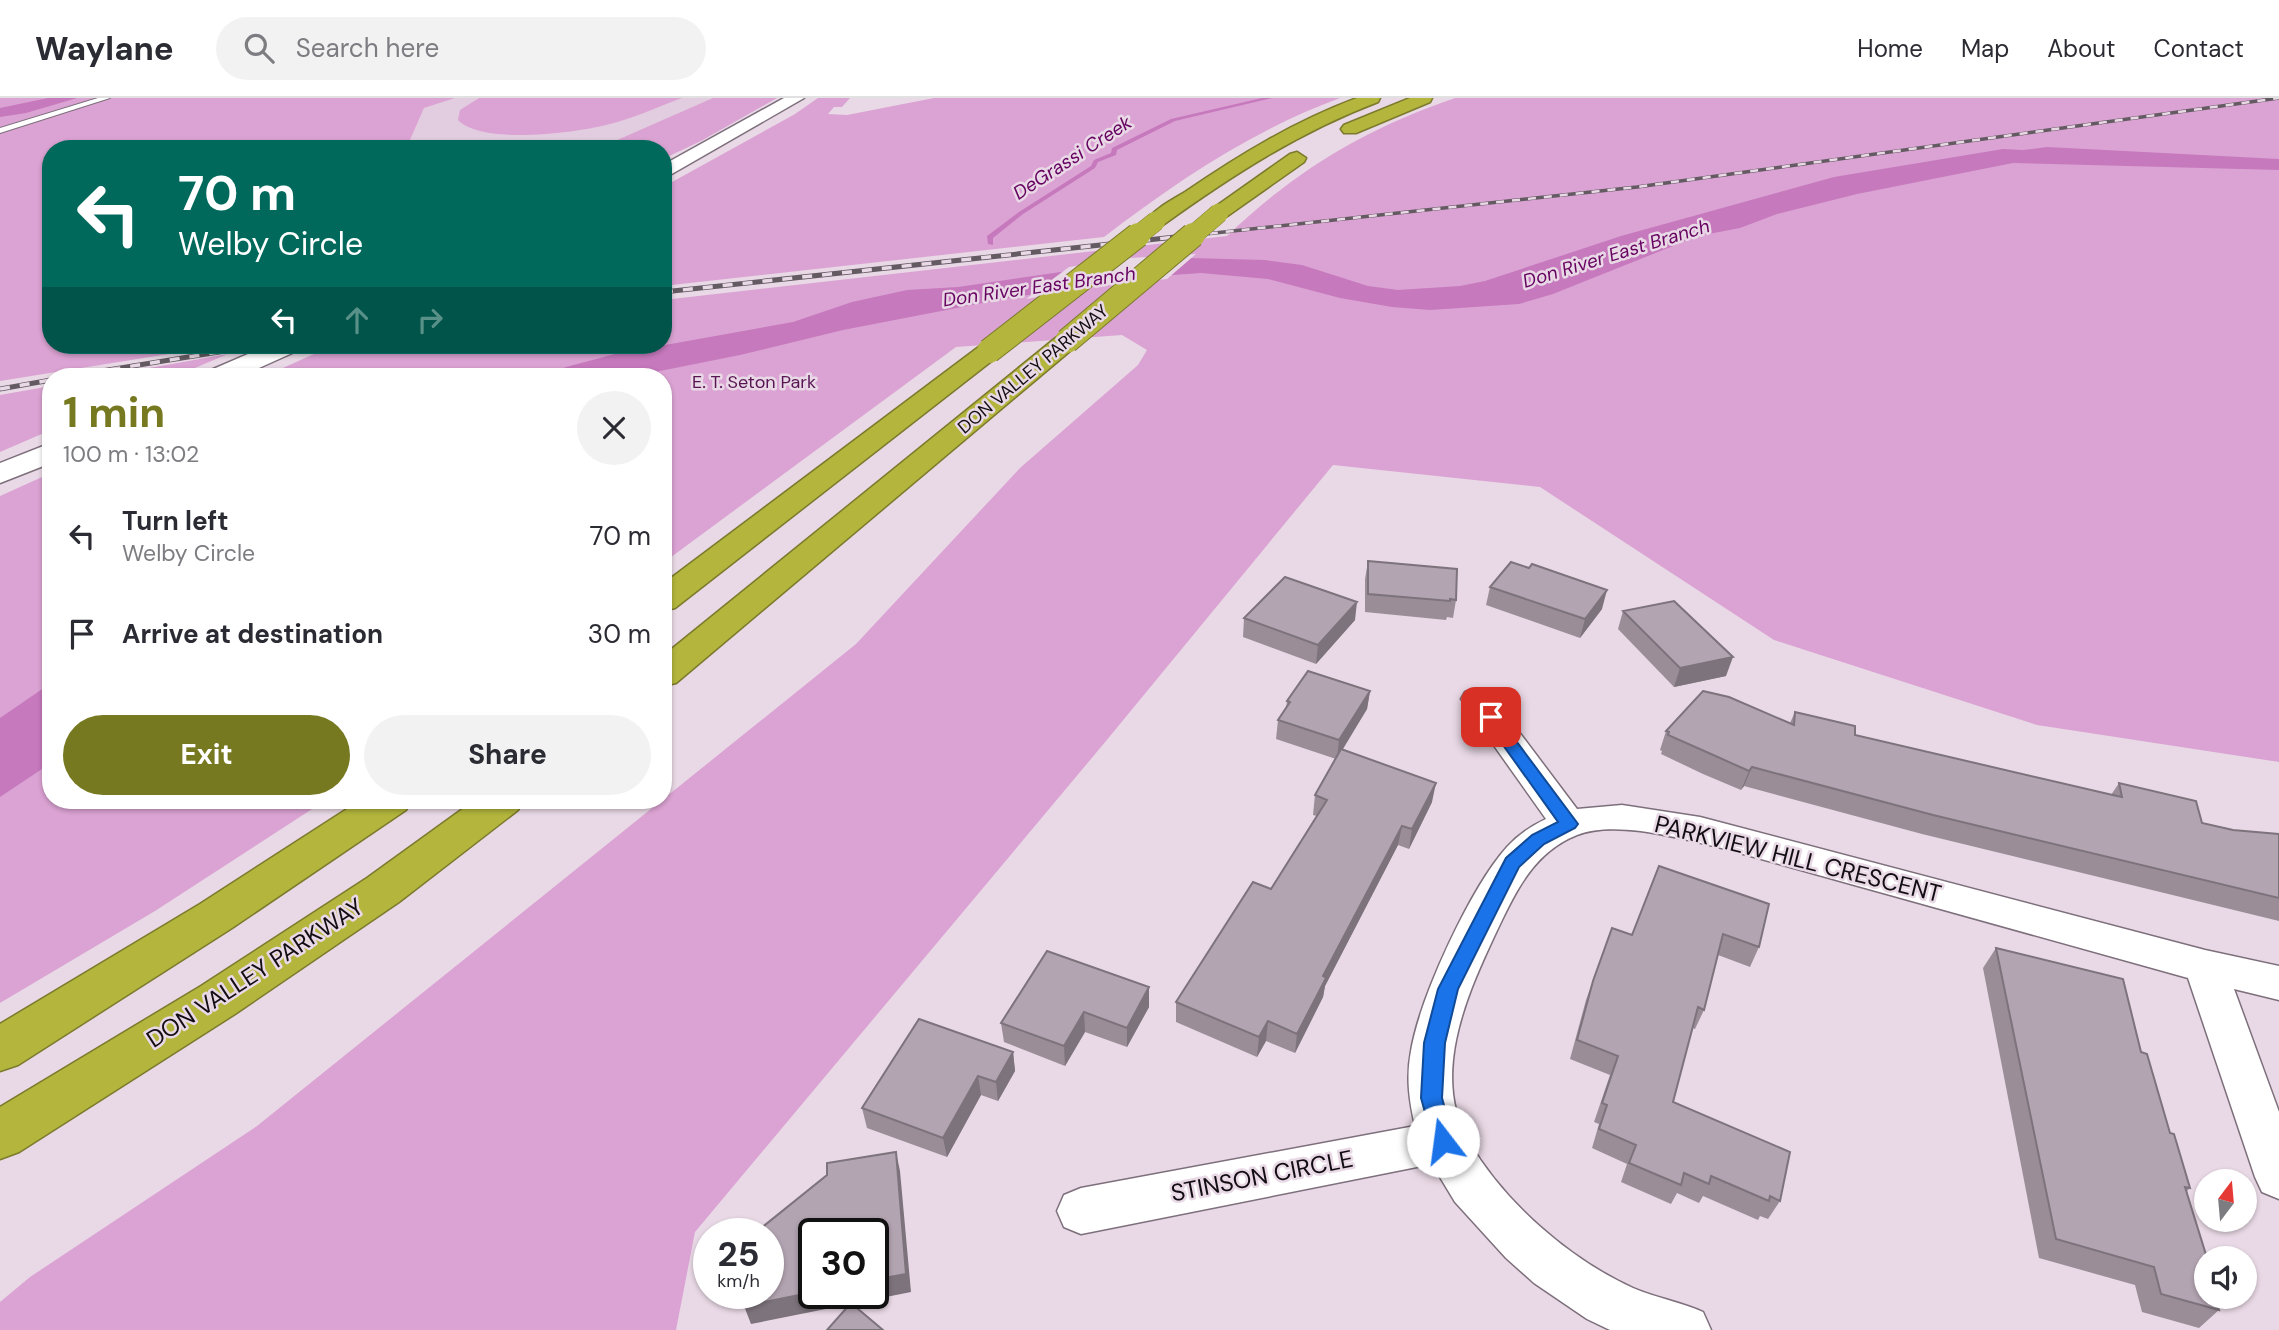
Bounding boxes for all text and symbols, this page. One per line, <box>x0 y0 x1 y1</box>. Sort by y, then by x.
search box <box>216 17 706 80</box>
text: Waylane <box>35 27 174 70</box>
icon: search <box>240 29 278 67</box>
text: Search here <box>296 31 439 65</box>
text: Home <box>1857 33 1923 64</box>
text: Map <box>1961 33 2009 64</box>
text: About <box>2047 33 2116 64</box>
text: Contact <box>2154 33 2244 64</box>
water label: DeGrassi Creek <box>1008 110 1137 205</box>
text: 70 m <box>178 161 296 225</box>
icon: left <box>63 168 154 259</box>
water label: Don River East Branch <box>1520 213 1713 294</box>
text: Welby Circle <box>178 223 363 265</box>
water label: Don River East Branch <box>941 261 1137 312</box>
street label: DON VALLEY PARKWAY <box>953 299 1114 439</box>
icon: left <box>265 301 303 339</box>
icon: ahead <box>338 301 376 339</box>
icon: right <box>411 301 449 339</box>
park label: E. T. Seton Park <box>692 370 816 394</box>
text: 1 min <box>63 385 165 440</box>
button: close <box>577 391 651 465</box>
text: 100 m · 13:02 <box>63 439 199 469</box>
text: Turn left <box>122 504 229 538</box>
icon: left <box>63 517 101 555</box>
text: 70 m <box>590 519 651 553</box>
text: Welby Circle <box>122 538 255 568</box>
icon: arrive <box>63 615 101 653</box>
text: Arrive at destination <box>122 617 383 651</box>
text: 30 m <box>588 617 651 651</box>
pin <box>1461 687 1521 747</box>
icon: arrive <box>1472 698 1510 736</box>
button: Exit <box>63 715 350 795</box>
button: Share <box>364 715 651 795</box>
street label: PARKVIEW HILL CRESCENT <box>1652 808 1945 909</box>
street label: DON VALLEY PARKWAY <box>140 891 369 1054</box>
position arrow <box>1406 1104 1480 1178</box>
street label: STINSON CIRCLE <box>1168 1143 1356 1208</box>
north arrow <box>2194 1169 2258 1232</box>
map controls <box>2194 1169 2257 1309</box>
speed limit sign: 30 <box>798 1218 889 1309</box>
text: 25 <box>718 1231 759 1277</box>
button: sound <box>2194 1246 2257 1309</box>
text: km/h <box>717 1269 760 1293</box>

